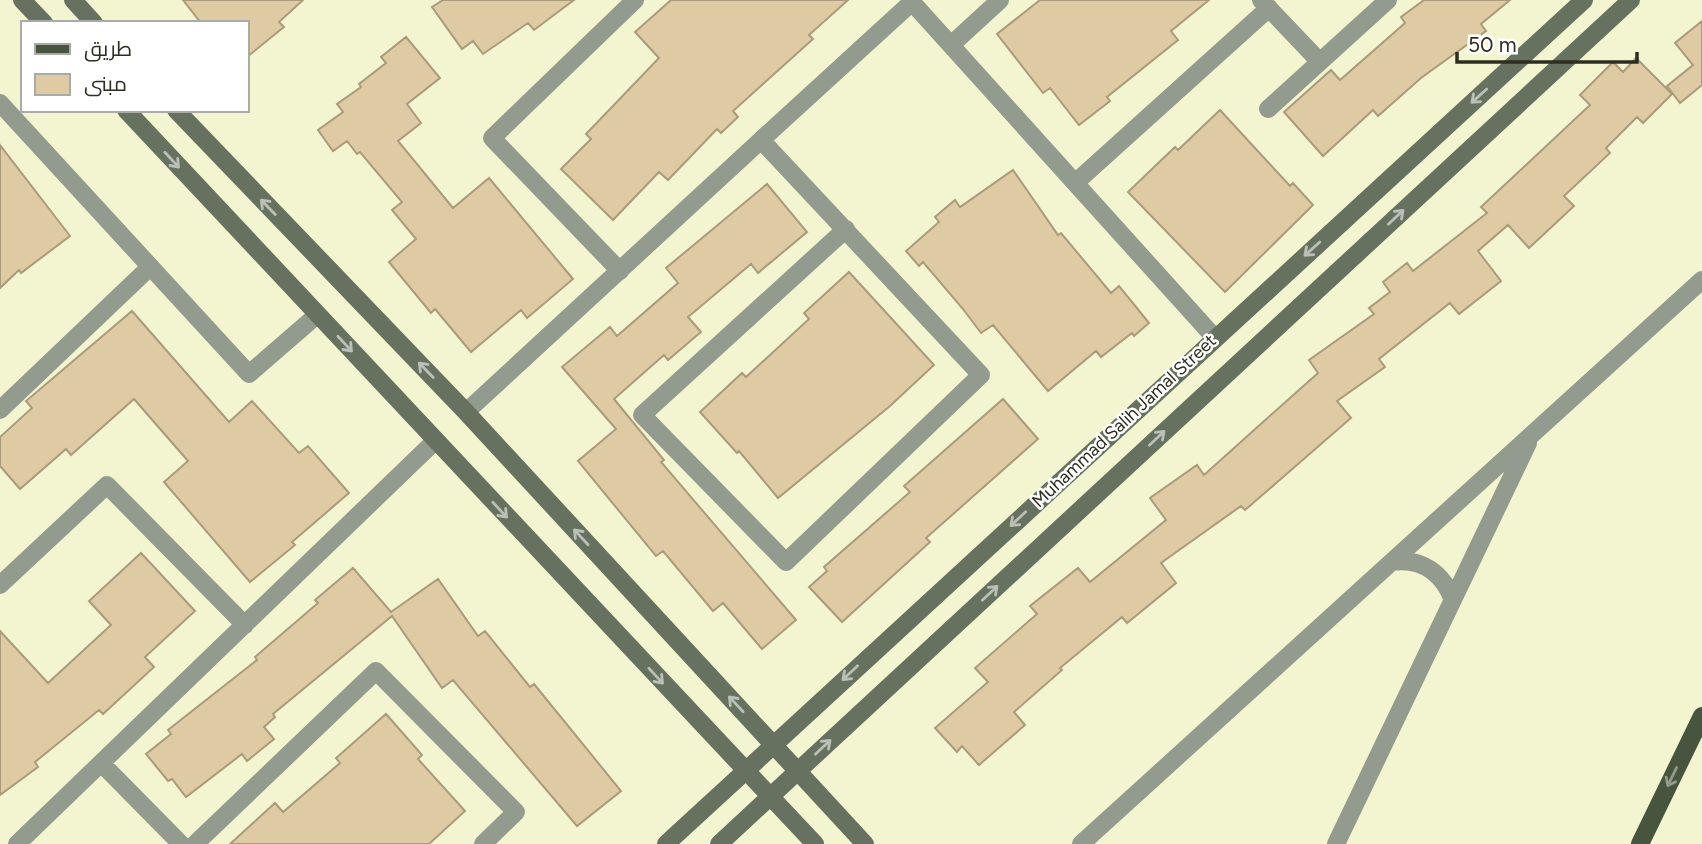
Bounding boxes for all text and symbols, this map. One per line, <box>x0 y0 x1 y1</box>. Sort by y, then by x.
legend <box>21 21 248 112</box>
scale bar <box>1457 21 1637 65</box>
text: 50 m <box>1468 32 1517 57</box>
text: طريق <box>84 36 132 62</box>
text: مبنى <box>84 71 127 97</box>
one-way arrow <box>1471 87 1488 104</box>
one-way arrow <box>164 151 181 168</box>
one-way arrow <box>259 199 276 216</box>
one-way arrow <box>1387 209 1404 226</box>
one-way arrow <box>1304 241 1321 258</box>
street label: Muhammad Salih Jamal Street <box>1027 330 1221 512</box>
one-way arrow <box>336 335 353 352</box>
one-way arrow <box>417 362 434 379</box>
one-way arrow <box>1148 430 1165 447</box>
one-way arrow <box>492 501 508 519</box>
one-way arrow <box>1010 511 1027 528</box>
one-way arrow <box>573 528 589 546</box>
one-way arrow <box>981 585 999 601</box>
one-way arrow <box>842 665 859 682</box>
one-way arrow <box>648 667 664 685</box>
one-way arrow <box>727 696 744 713</box>
one-way arrow <box>814 739 831 756</box>
one-way arrow <box>1665 766 1679 787</box>

